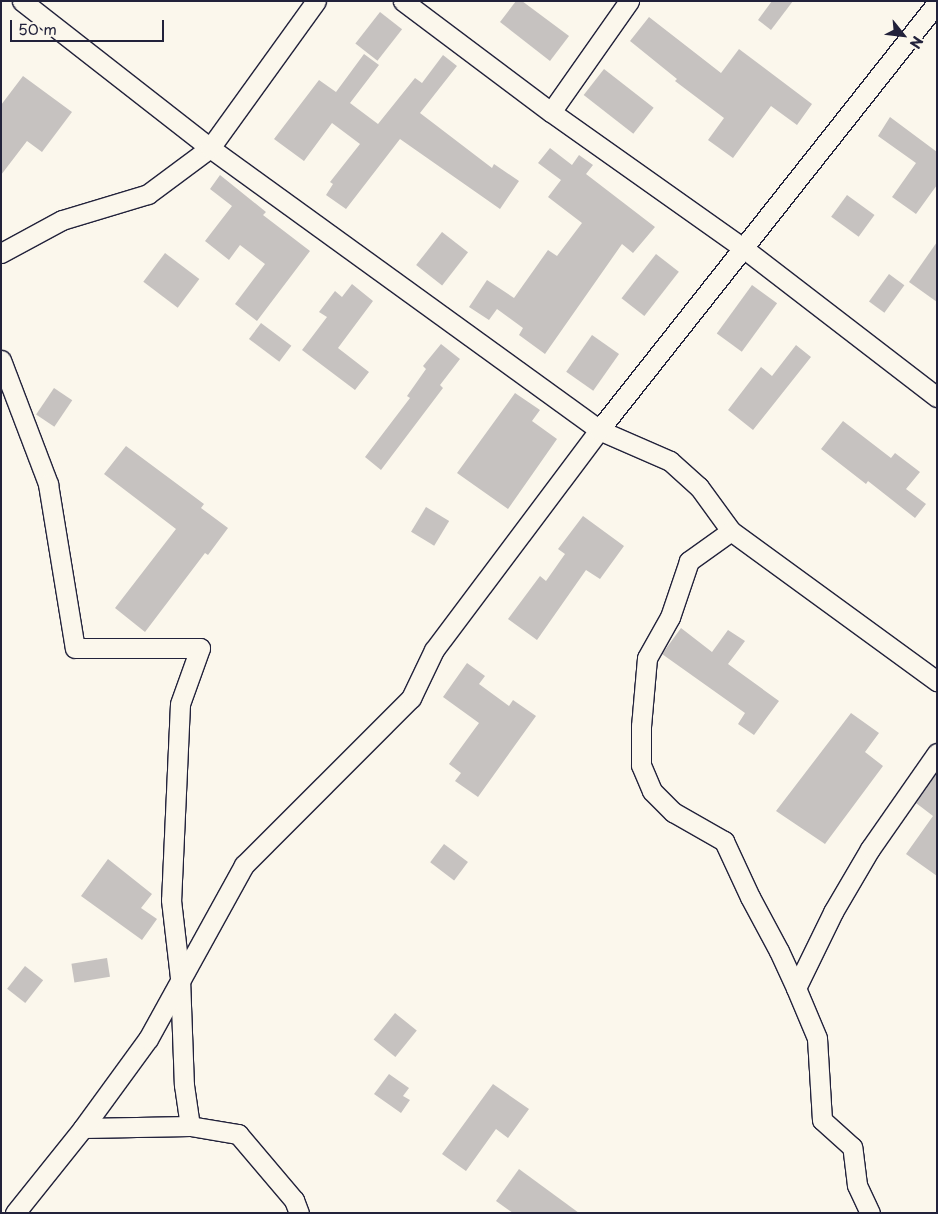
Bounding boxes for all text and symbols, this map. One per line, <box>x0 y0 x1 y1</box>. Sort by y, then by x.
scale bar <box>12 10 166 42</box>
north arrow <box>878 10 928 60</box>
text: 50 m <box>18 17 57 40</box>
text: N <box>905 33 928 52</box>

